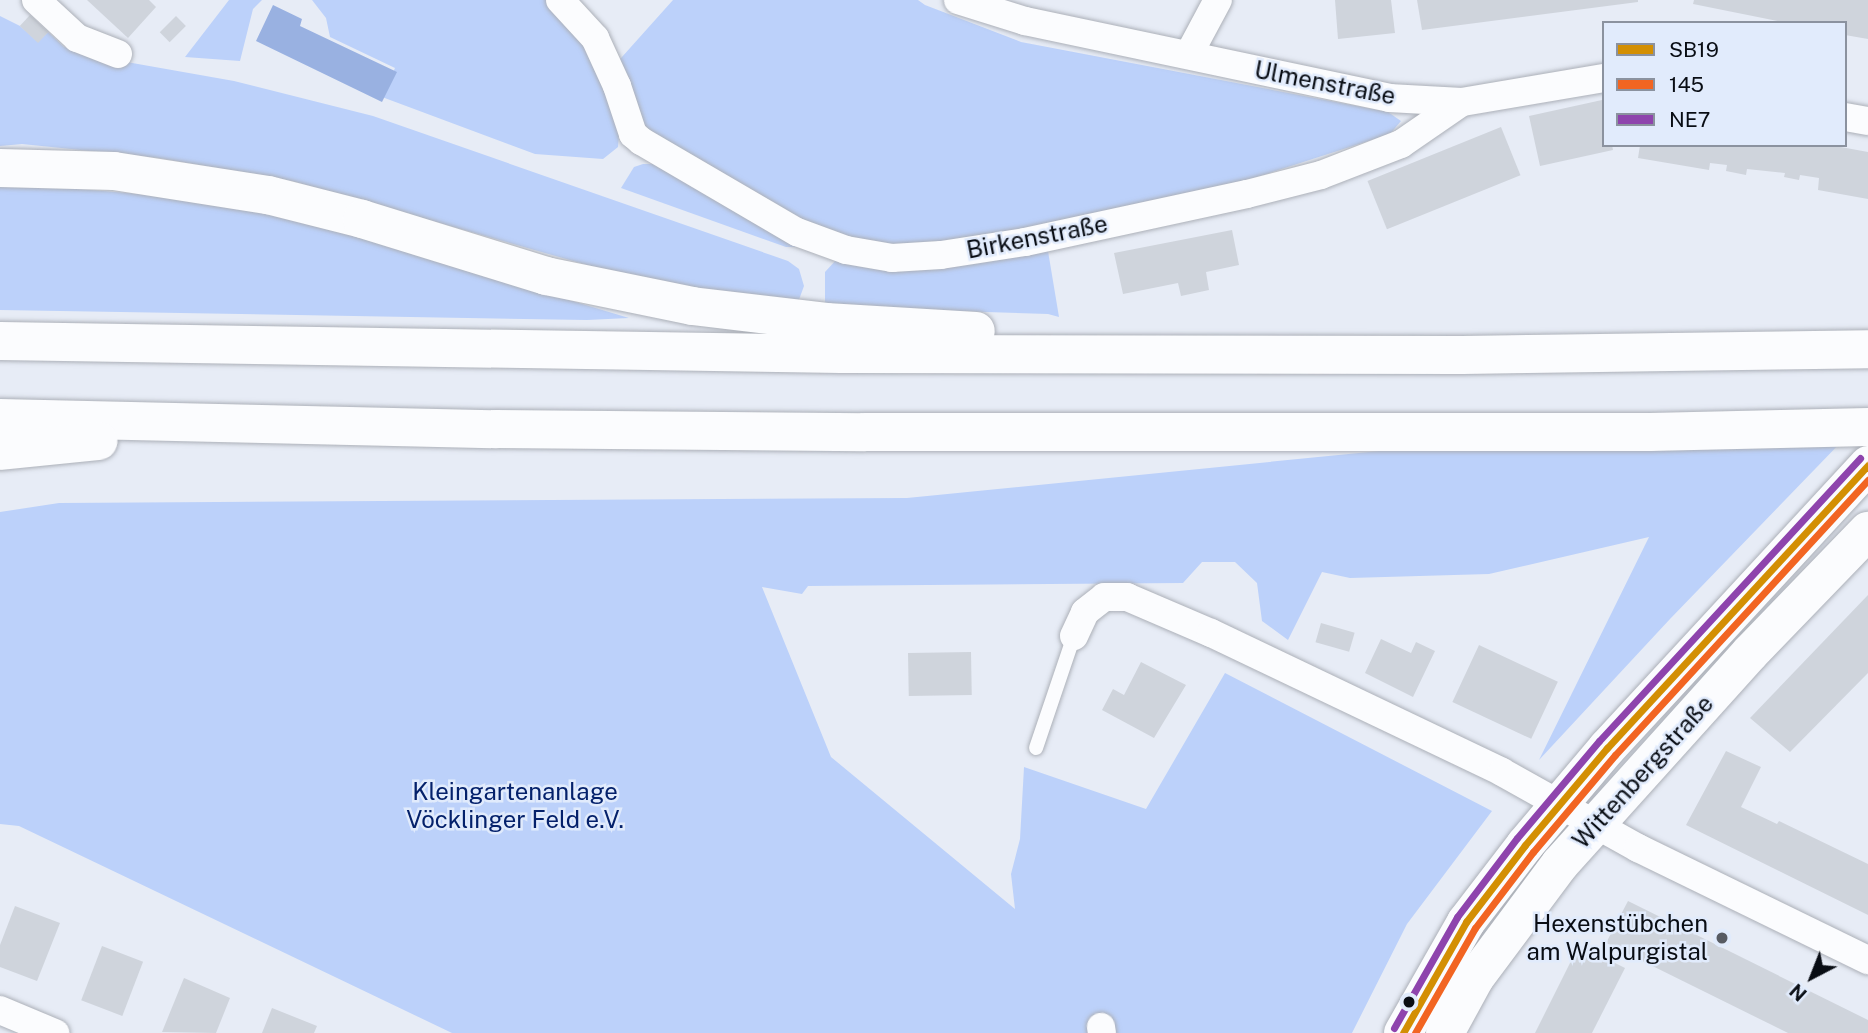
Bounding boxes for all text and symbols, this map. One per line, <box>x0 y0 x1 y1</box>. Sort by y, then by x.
legend <box>1602 21 1847 147</box>
text: SB19 <box>1669 37 1719 62</box>
street label: Ulmenstraße <box>1252 55 1398 111</box>
text: 145 <box>1669 72 1704 97</box>
text: NE7 <box>1669 107 1710 132</box>
street label: Birkenstraße <box>964 209 1110 265</box>
street label: Wittenbergstraße <box>1567 690 1719 854</box>
park label: Kleingartenanlage Vöcklinger Feld e.V. <box>406 778 624 834</box>
place label: Hexenstübchen am Walpurgistal <box>1526 910 1708 966</box>
marker: Hexenstübchen am Walpurgistal <box>1714 930 1730 946</box>
north arrow <box>1777 942 1847 1012</box>
text: N <box>1785 979 1811 1006</box>
unlabelled marker <box>1402 995 1416 1009</box>

